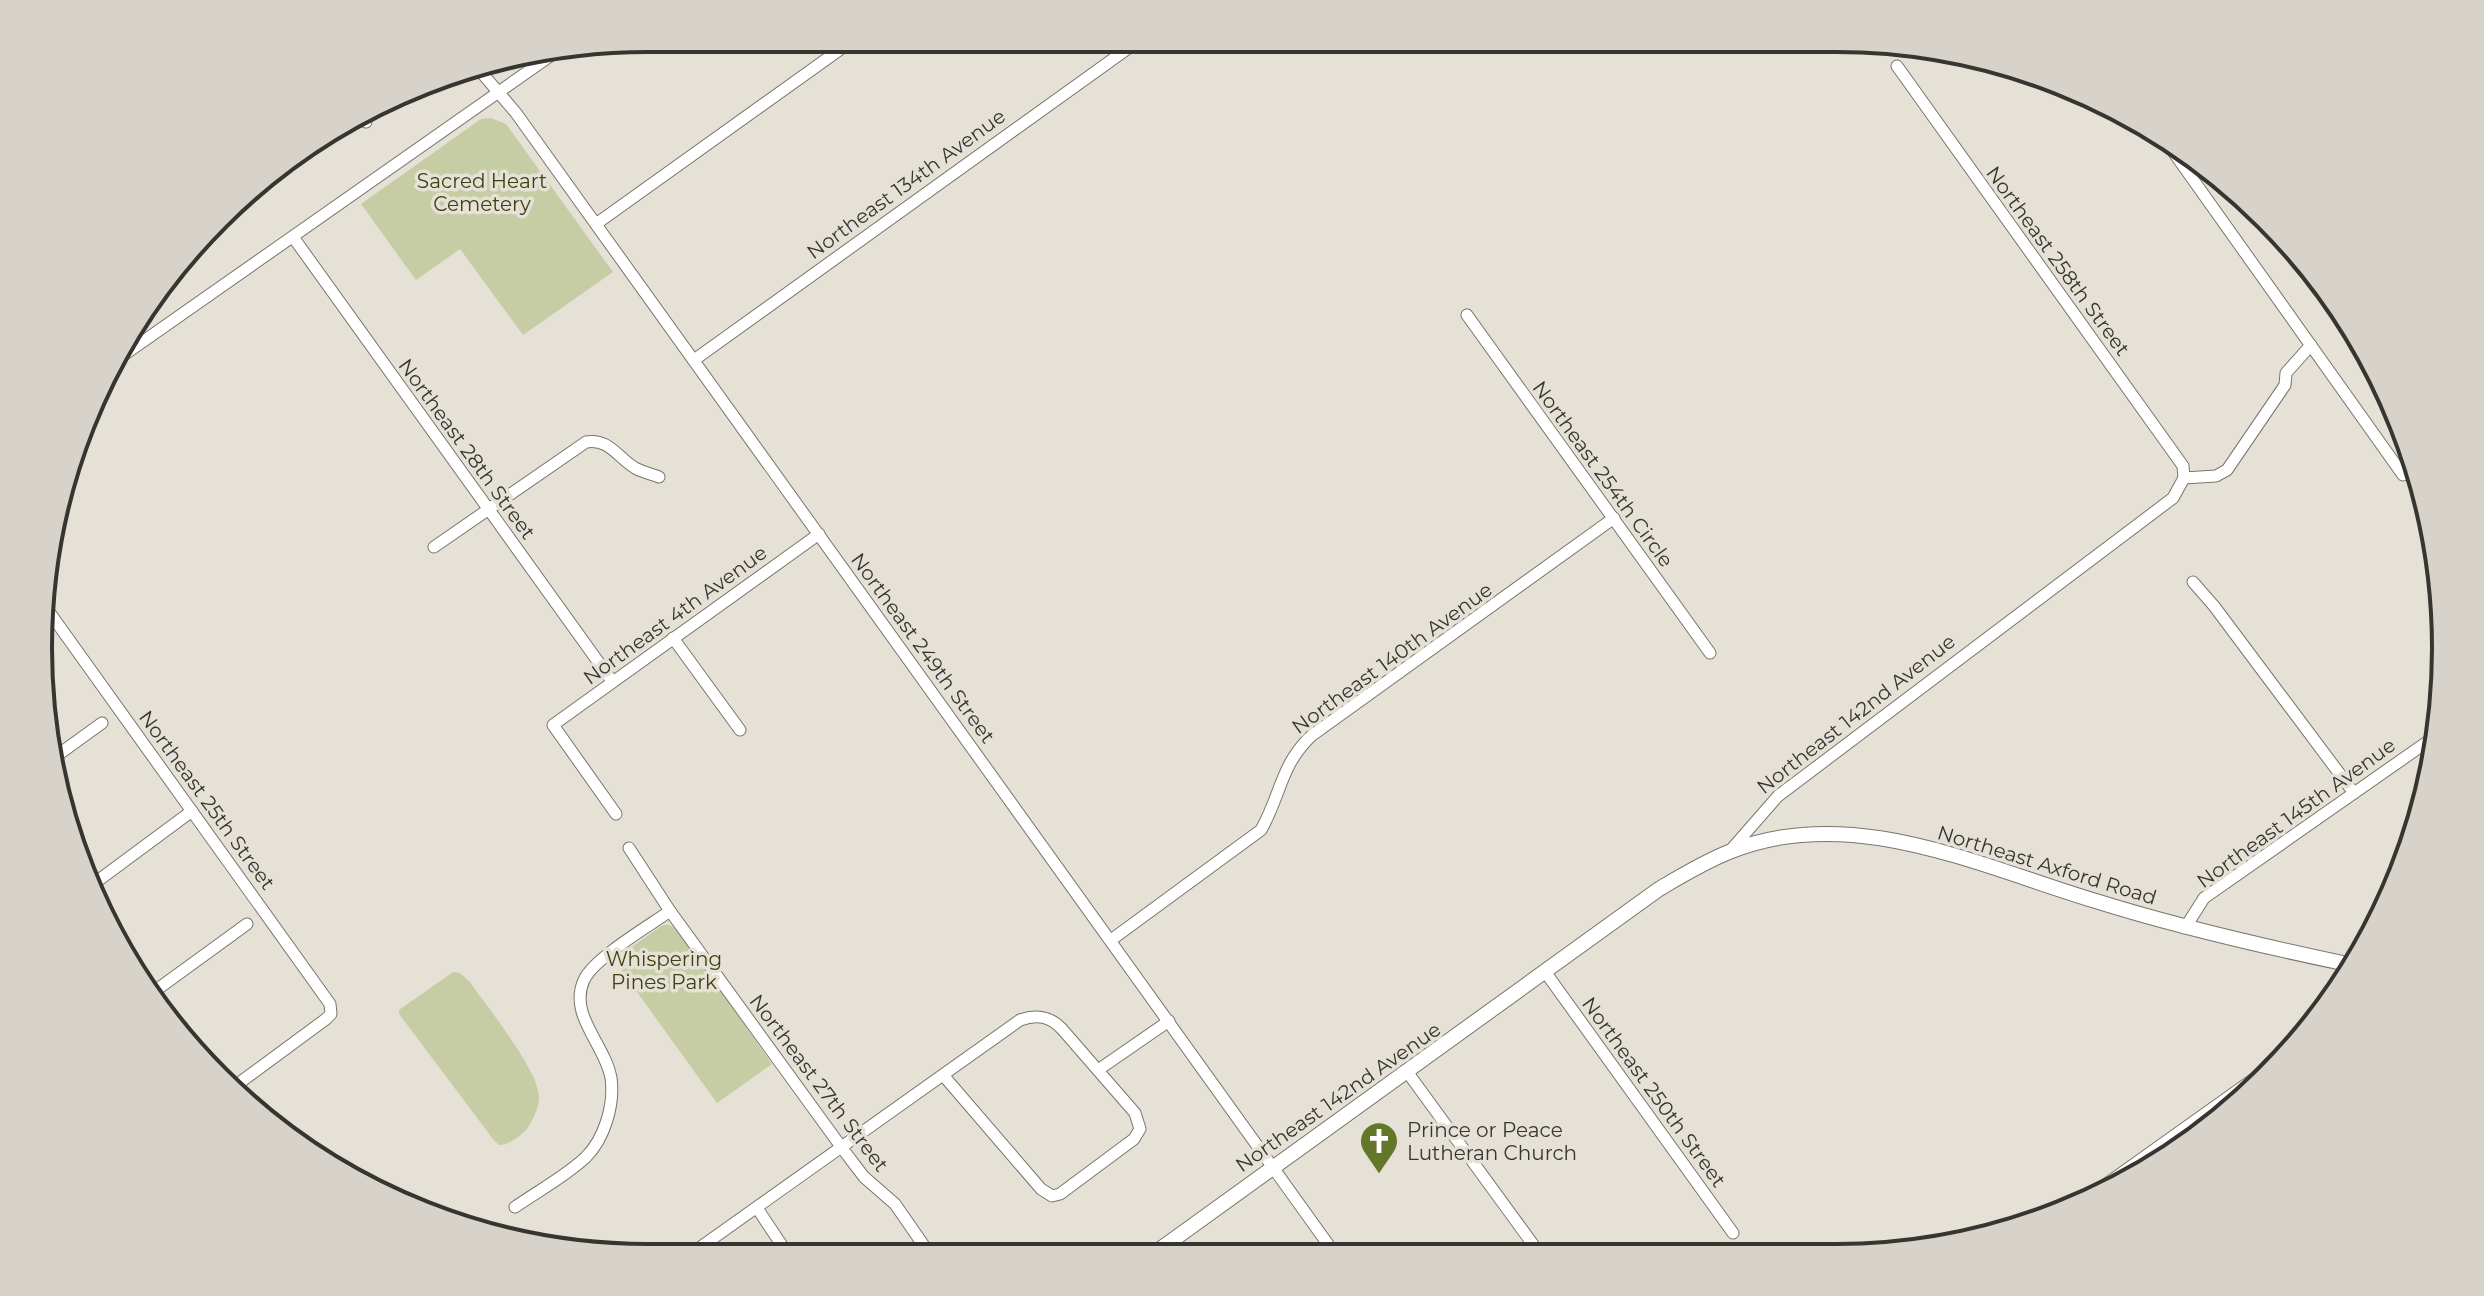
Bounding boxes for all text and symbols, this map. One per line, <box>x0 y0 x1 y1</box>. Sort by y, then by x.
street label: Northeast 134th Avenue <box>802 104 1010 264</box>
street label: Northeast 258th Street <box>1981 162 2135 360</box>
park label: Sacred Heart Cemetery <box>417 169 547 216</box>
street label: Northeast 28th Street <box>394 354 540 544</box>
street label: Northeast 254th Circle <box>1527 376 1679 572</box>
street label: Northeast 4th Avenue <box>579 540 771 690</box>
street label: Northeast 249th Street <box>846 548 1000 748</box>
street label: Northeast 140th Avenue <box>1287 577 1497 739</box>
street label: Northeast 142nd Avenue <box>1752 629 1960 799</box>
street label: Northeast 25th Street <box>134 706 280 894</box>
street label: Northeast 145th Avenue <box>2192 733 2400 893</box>
street label: Northeast Axford Road <box>1935 820 2159 910</box>
park label: Whispering Pines Park <box>606 947 722 994</box>
street label: Northeast 27th Street <box>745 990 893 1176</box>
street label: Northeast 250th Street <box>1577 992 1731 1192</box>
street label: Northeast 142nd Avenue <box>1231 1017 1445 1177</box>
place label: Prince or Peace Lutheran Church <box>1407 1118 1577 1165</box>
church icon: Prince or Peace Lutheran Church <box>1358 1120 1400 1175</box>

